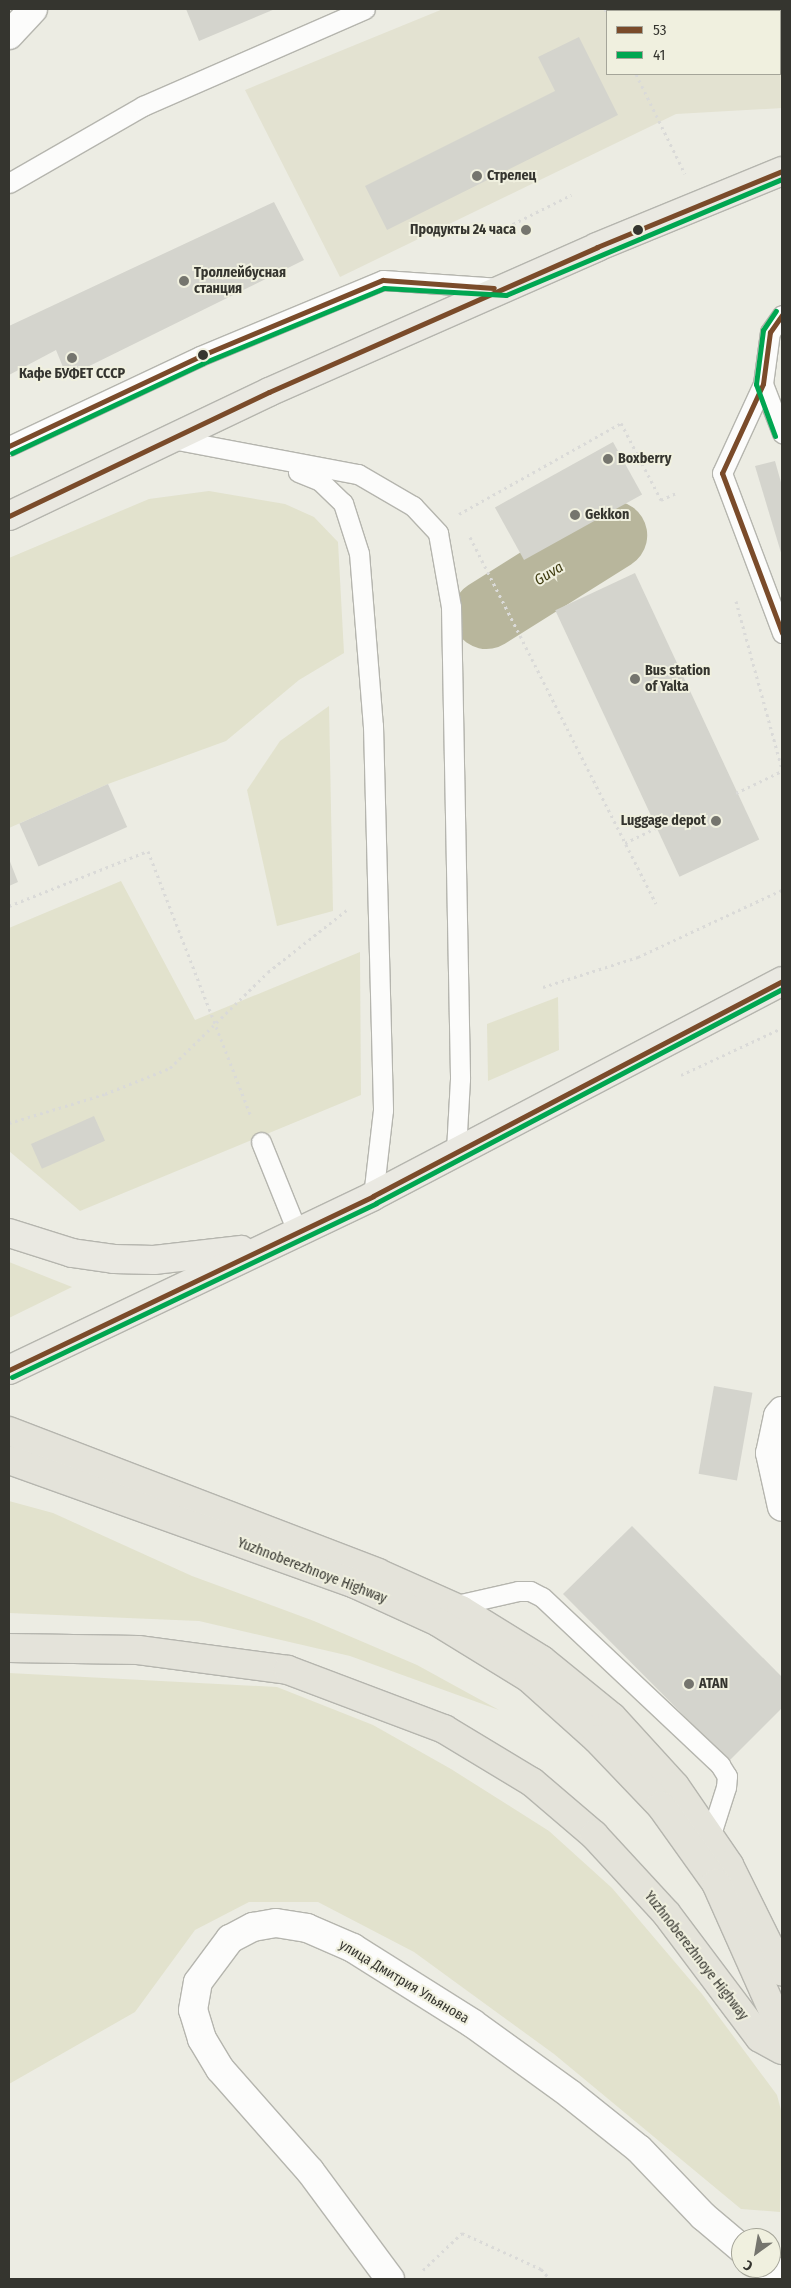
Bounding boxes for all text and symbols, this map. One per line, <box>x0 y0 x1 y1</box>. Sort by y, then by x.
legend <box>606 10 781 75</box>
text: 53 <box>653 21 667 39</box>
text: 41 <box>653 46 665 64</box>
place label: Стрелец <box>487 168 536 184</box>
marker: Стрелец <box>471 170 483 182</box>
place label: Продукты 24 часа <box>410 222 516 238</box>
marker: Продукты 24 часа <box>520 224 532 236</box>
unlabelled marker <box>633 225 643 235</box>
place label: Троллейбусная станция <box>194 265 286 298</box>
marker: Троллейбусная станция <box>178 275 190 287</box>
unlabelled marker <box>198 350 208 360</box>
marker: Кафе БУФЕТ СССР <box>66 352 78 364</box>
place label: Кафе БУФЕТ СССР <box>19 366 125 382</box>
place label: Boxberry <box>618 451 671 467</box>
marker: Boxberry <box>602 453 614 465</box>
place label: Gekkon <box>585 507 629 523</box>
marker: Gekkon <box>569 509 581 521</box>
water label: Guva <box>531 558 567 590</box>
place label: Bus station of Yalta <box>645 663 710 696</box>
marker: Bus station of Yalta <box>629 673 641 685</box>
place label: Luggage depot <box>621 813 706 829</box>
marker: Luggage depot <box>710 815 722 827</box>
street label: Yuzhnoberezhnoye Highway <box>235 1535 389 1607</box>
place label: ATAN <box>699 1676 728 1692</box>
marker: ATAN <box>683 1678 695 1690</box>
street label: Yuzhnoberezhnoye Highway <box>641 1888 751 2024</box>
street label: улица Дмитрия Ульянова <box>336 1937 472 2027</box>
north arrow <box>731 2228 781 2278</box>
text: С <box>741 2256 756 2274</box>

